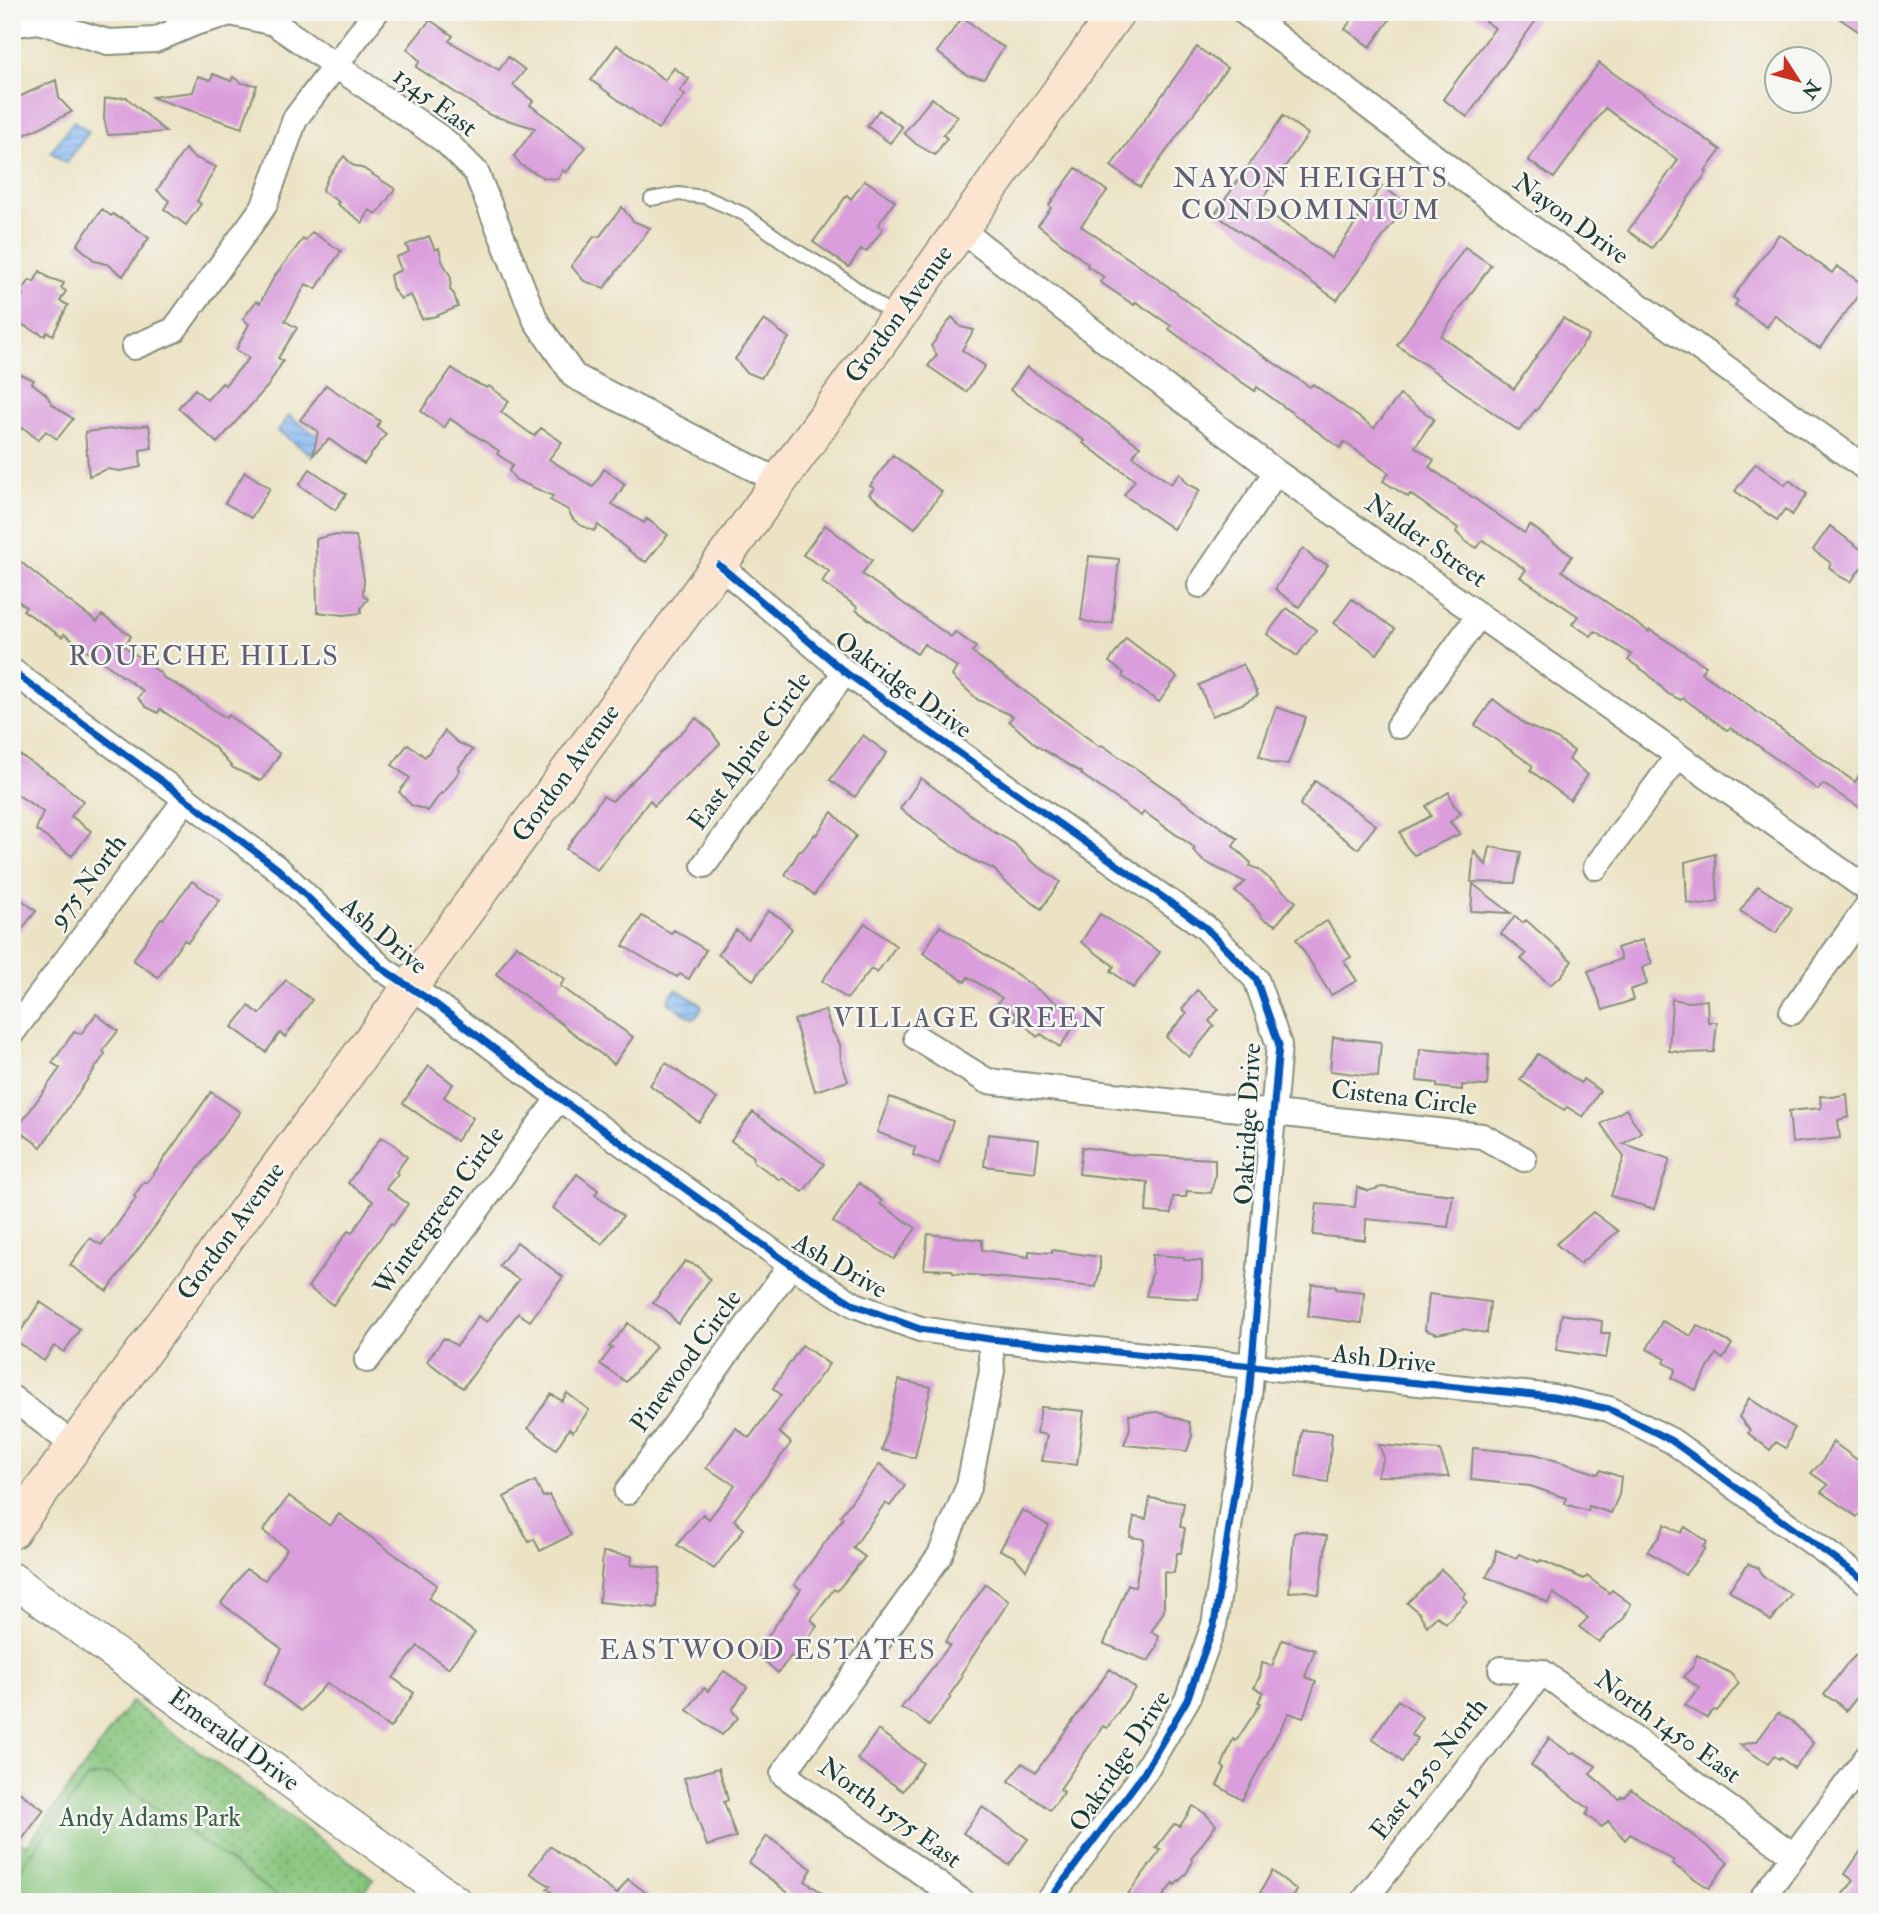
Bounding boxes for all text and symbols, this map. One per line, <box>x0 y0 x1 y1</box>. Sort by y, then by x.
north arrow <box>1764 46 1834 116</box>
street label: 1345 East <box>387 60 483 144</box>
text: N <box>1796 75 1826 104</box>
district label: NAYON HEIGHTS CONDOMINIUM <box>1173 161 1449 228</box>
street label: Nayon Drive <box>1507 166 1635 272</box>
street label: Gordon Avenue <box>838 238 960 389</box>
street label: Nalder Street <box>1359 487 1493 595</box>
street label: Oakridge Drive <box>828 624 978 746</box>
district label: ROUECHE HILLS <box>68 639 340 674</box>
street label: East Alpine Circle <box>682 665 819 837</box>
street label: Gordon Avenue <box>505 697 627 848</box>
street label: 975 North <box>41 828 134 936</box>
street label: Ash Drive <box>333 890 434 982</box>
district label: VILLAGE GREEN <box>833 1001 1107 1036</box>
street label: Oakridge Drive <box>1228 1042 1268 1206</box>
street label: Cistena Circle <box>1329 1073 1479 1123</box>
street label: Wintergreen Circle <box>366 1120 511 1303</box>
street label: Gordon Avenue <box>170 1155 292 1306</box>
street label: Ash Drive <box>786 1226 893 1306</box>
street label: Pinewood Circle <box>623 1283 749 1439</box>
street label: Ash Drive <box>1330 1338 1438 1380</box>
district label: EASTWOOD ESTATES <box>599 1633 937 1668</box>
street label: North 1450 East <box>1589 1663 1747 1791</box>
street label: Emerald Drive <box>162 1682 306 1798</box>
street label: Oakridge Drive <box>1062 1684 1178 1838</box>
street label: East 1250 North <box>1364 1691 1495 1846</box>
street label: North 1575 East <box>812 1750 968 1876</box>
park label: Andy Adams Park <box>58 1802 241 1834</box>

